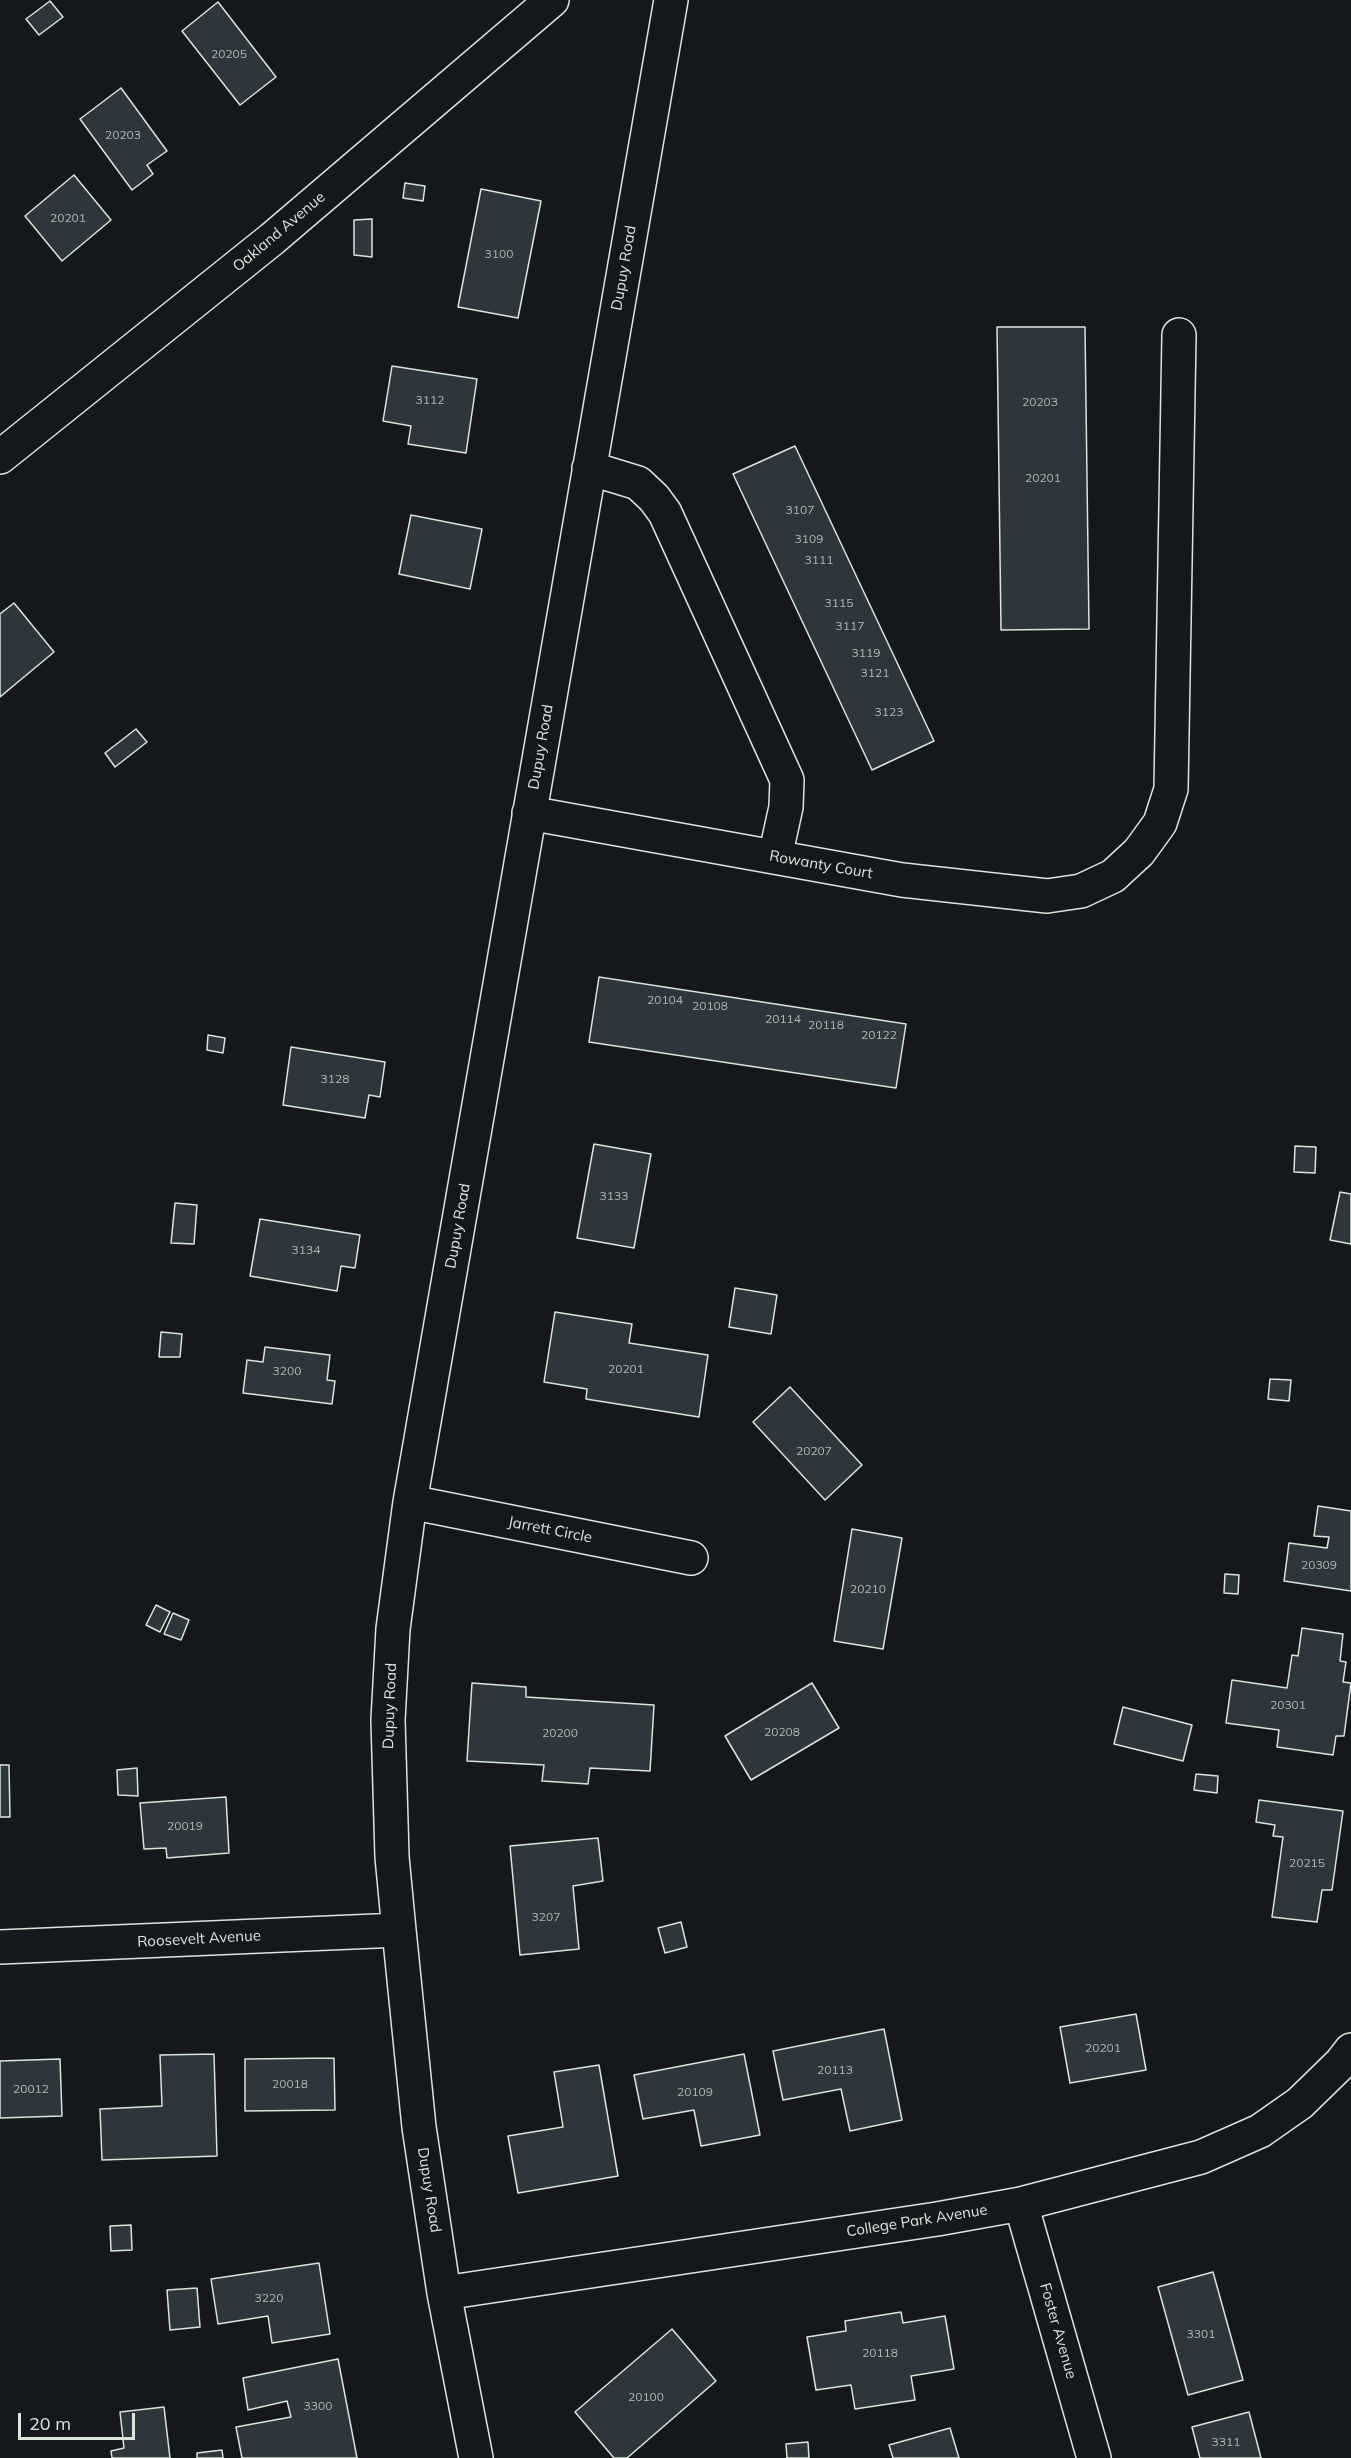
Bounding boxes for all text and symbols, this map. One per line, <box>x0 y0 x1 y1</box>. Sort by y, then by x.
house number: 20205 <box>211 47 247 61</box>
house number: 20203 <box>105 128 141 142</box>
street label: Oakland Avenue <box>229 188 329 276</box>
house number: 20201 <box>50 211 86 225</box>
street label: Dupuy Road <box>608 224 640 312</box>
house number: 3100 <box>485 247 513 261</box>
house number: 3112 <box>416 393 444 407</box>
house number: 20203 <box>1022 395 1058 409</box>
house number: 20201 <box>1025 471 1061 485</box>
house number: 3107 <box>786 503 814 517</box>
house number: 3109 <box>795 532 823 546</box>
house number: 3111 <box>805 553 833 567</box>
house number: 3115 <box>825 596 853 610</box>
house number: 3117 <box>836 619 864 633</box>
house number: 3119 <box>852 646 880 660</box>
house number: 3121 <box>861 666 889 680</box>
street label: Dupuy Road <box>525 703 557 791</box>
house number: 3123 <box>875 705 903 719</box>
street label: Rowanty Court <box>768 847 874 883</box>
house number: 20104 <box>647 993 683 1007</box>
house number: 20108 <box>692 999 728 1013</box>
house number: 20114 <box>765 1012 801 1026</box>
house number: 20118 <box>808 1018 844 1032</box>
house number: 20122 <box>861 1028 897 1042</box>
house number: 3128 <box>321 1072 349 1086</box>
street label: Dupuy Road <box>442 1182 474 1270</box>
house number: 3133 <box>600 1189 628 1203</box>
house number: 3134 <box>292 1243 320 1257</box>
house number: 20201 <box>608 1362 644 1376</box>
house number: 3200 <box>273 1364 301 1378</box>
house number: 20207 <box>796 1444 832 1458</box>
street label: Jarrett Circle <box>506 1513 594 1547</box>
house number: 20309 <box>1301 1558 1337 1572</box>
house number: 20210 <box>850 1582 886 1596</box>
street label: Dupuy Road <box>380 1663 400 1749</box>
house number: 20301 <box>1270 1698 1306 1712</box>
house number: 20208 <box>764 1725 800 1739</box>
house number: 20200 <box>542 1726 578 1740</box>
house number: 20019 <box>167 1819 203 1833</box>
house number: 20215 <box>1289 1856 1325 1870</box>
house number: 3207 <box>532 1910 560 1924</box>
street label: Roosevelt Avenue <box>137 1927 261 1951</box>
house number: 20201 <box>1085 2041 1121 2055</box>
house number: 20113 <box>817 2063 853 2077</box>
house number: 20018 <box>272 2077 308 2091</box>
house number: 20012 <box>13 2082 49 2096</box>
house number: 20109 <box>677 2085 713 2099</box>
street label: Dupuy Road <box>413 2146 445 2234</box>
street label: College Park Avenue <box>845 2201 989 2241</box>
street label: Foster Avenue <box>1036 2281 1080 2381</box>
house number: 3220 <box>255 2291 283 2305</box>
house number: 3301 <box>1187 2327 1215 2341</box>
house number: 20118 <box>862 2346 898 2360</box>
house number: 20100 <box>628 2390 664 2404</box>
house number: 3300 <box>304 2399 332 2413</box>
scale bar <box>21 2401 138 2439</box>
text: 20 m <box>29 2412 71 2435</box>
house number: 3311 <box>1212 2435 1240 2449</box>

